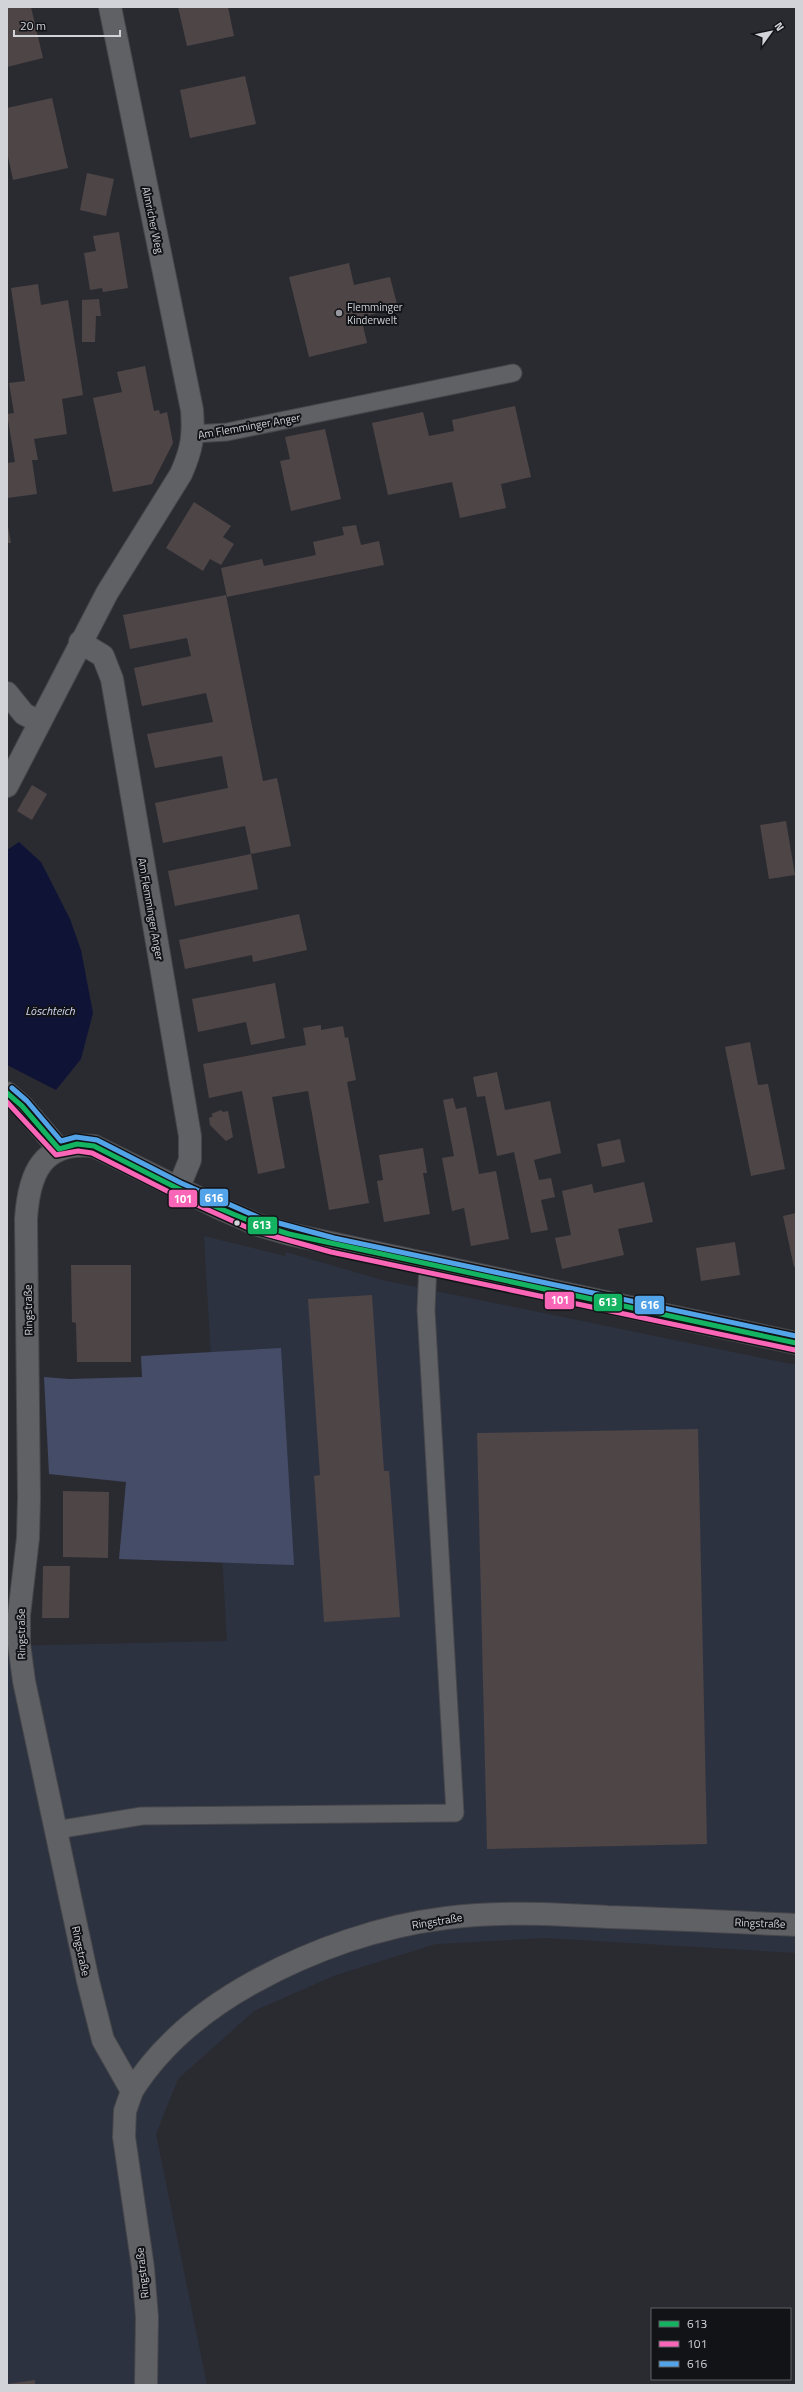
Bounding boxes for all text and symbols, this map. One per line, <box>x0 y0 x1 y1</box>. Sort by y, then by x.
scale bar <box>14 12 120 38</box>
north arrow <box>751 12 791 52</box>
text: 20 m <box>20 16 46 35</box>
text: N <box>771 19 788 34</box>
street label: Almricher Weg <box>138 185 168 255</box>
place label: Flemminger Kinderwelt <box>347 299 403 328</box>
marker: Flemminger Kinderwelt <box>334 308 344 318</box>
street label: Am Flemminger Anger <box>197 409 302 443</box>
street label: Am Flemminger Anger <box>134 857 168 962</box>
water label: Löschteich <box>25 1001 76 1020</box>
line badge: 616 <box>199 1188 229 1207</box>
line badge: 101 <box>168 1189 198 1208</box>
text: 616 <box>205 1190 223 1206</box>
text: 101 <box>174 1191 192 1207</box>
line badge: 613 <box>247 1216 278 1235</box>
text: 613 <box>253 1217 271 1233</box>
unlabelled marker <box>232 1218 242 1228</box>
street label: Ringstraße <box>20 1284 36 1336</box>
line badge: 101 <box>544 1291 575 1310</box>
text: 101 <box>551 1292 569 1308</box>
line badge: 613 <box>593 1293 623 1312</box>
text: 613 <box>599 1294 617 1310</box>
line badge: 616 <box>634 1295 665 1315</box>
text: 616 <box>641 1297 659 1313</box>
street label: Ringstraße <box>13 1608 29 1660</box>
street label: Ringstraße <box>411 1909 464 1933</box>
street label: Ringstraße <box>734 1914 786 1932</box>
street label: Ringstraße <box>68 1924 94 1978</box>
street label: Ringstraße <box>131 2246 153 2299</box>
legend <box>651 2308 791 2380</box>
text: 613 <box>687 2314 707 2333</box>
text: 101 <box>687 2334 707 2353</box>
text: 616 <box>687 2354 707 2373</box>

